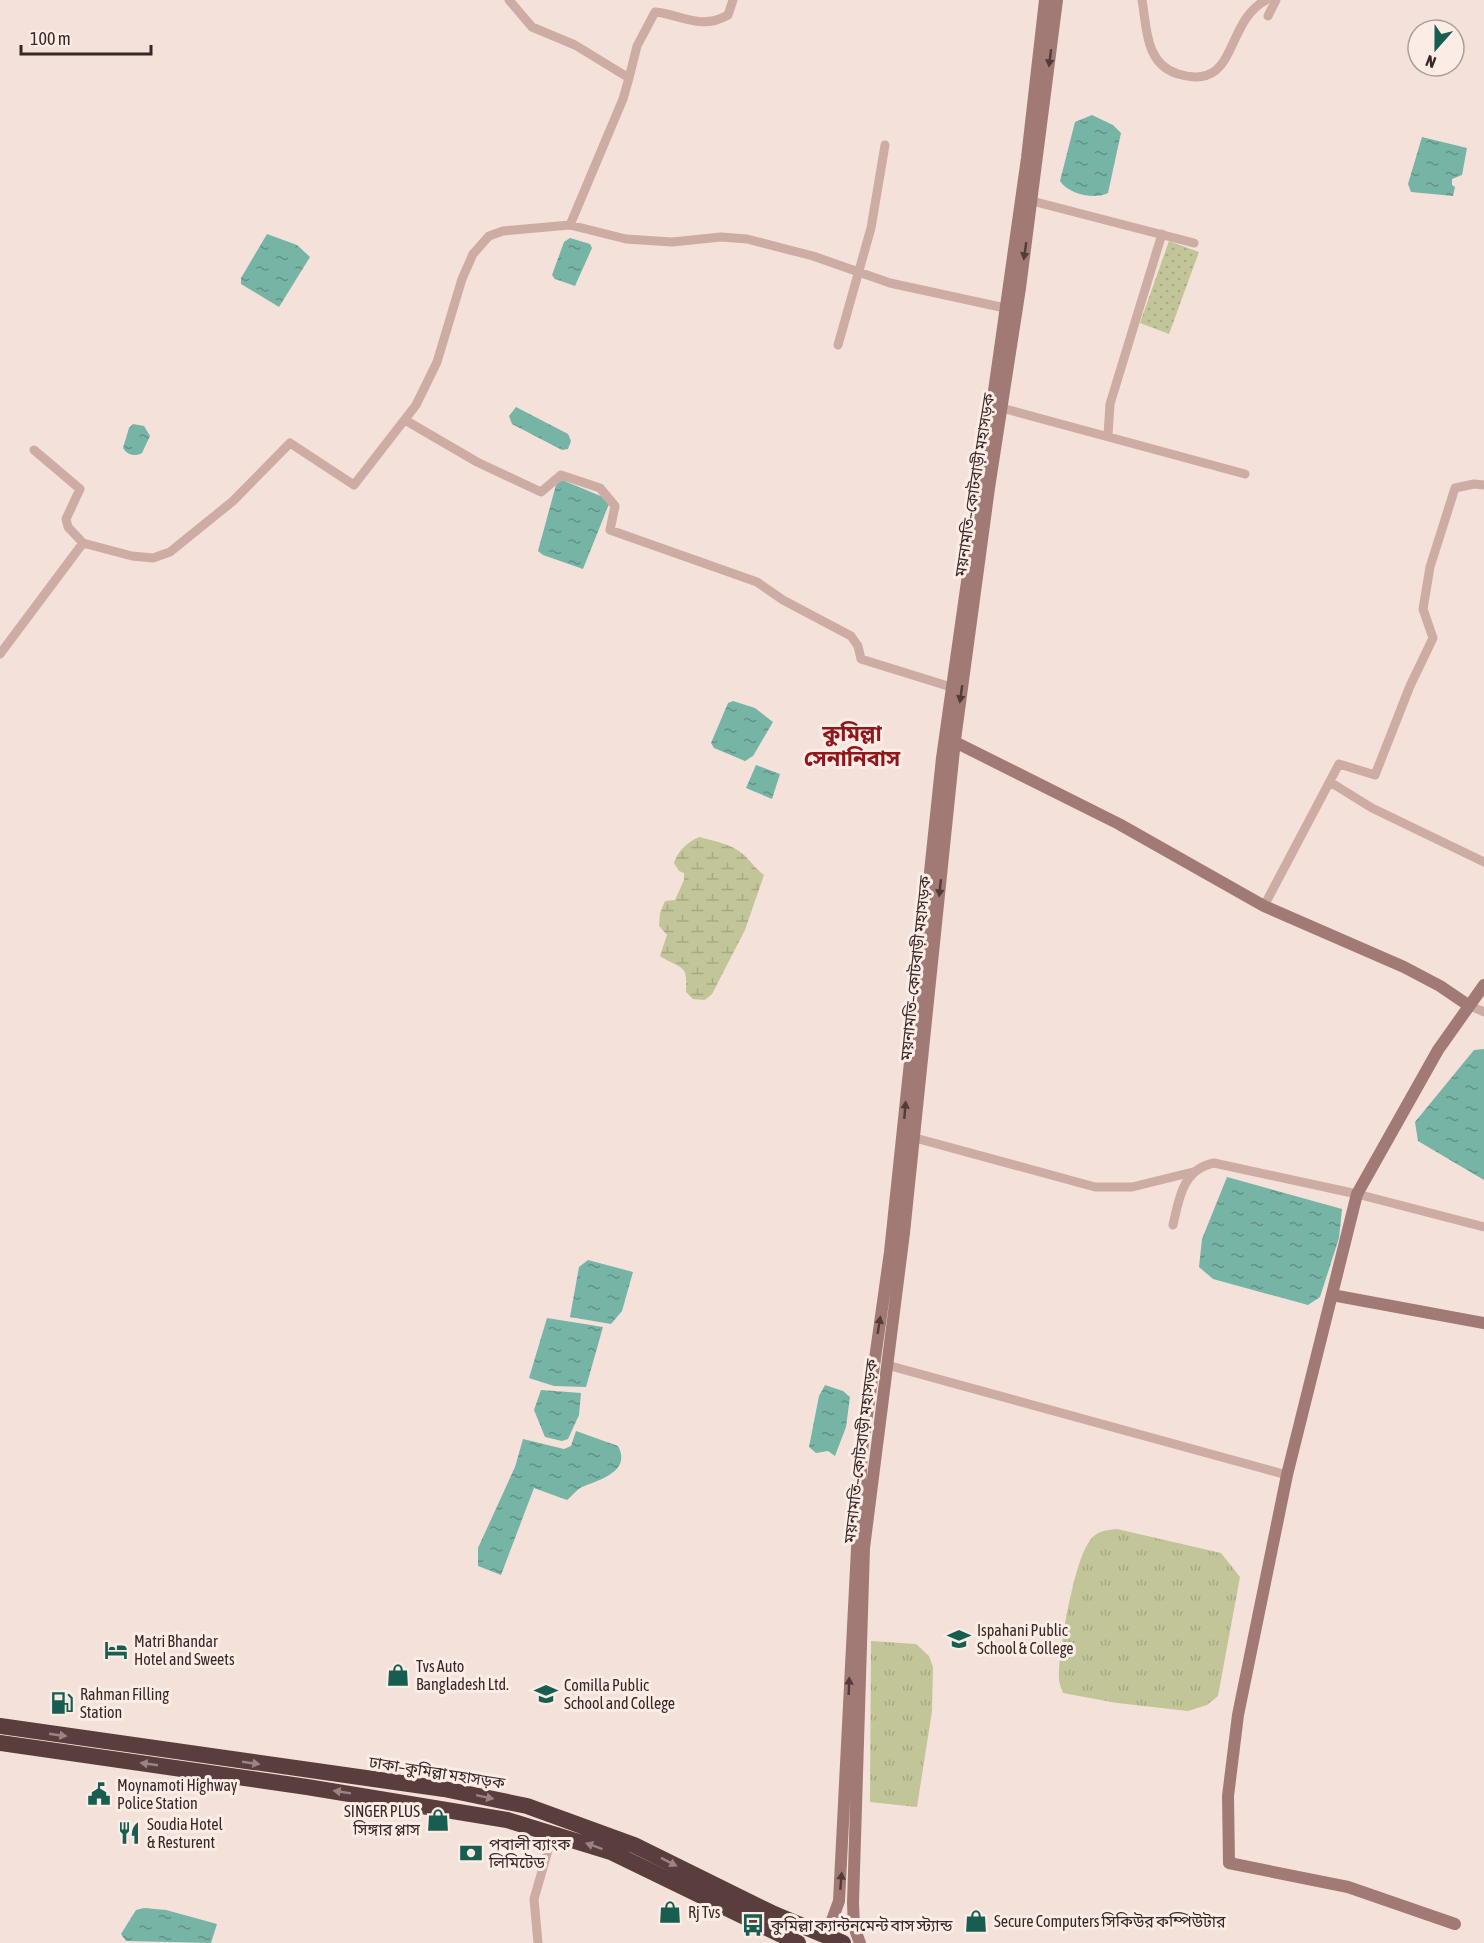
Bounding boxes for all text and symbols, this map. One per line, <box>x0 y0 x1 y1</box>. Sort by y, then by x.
scale bar <box>21 18 152 56</box>
north arrow <box>1406 18 1466 78</box>
text: 100 m <box>30 28 71 49</box>
one-way arrow <box>1045 49 1055 68</box>
text: N <box>1423 52 1438 72</box>
one-way arrow <box>1020 242 1029 261</box>
street label: ময়নামতি–কোটবাড়ী মহাসড়ক <box>950 391 998 579</box>
one-way arrow <box>957 684 966 703</box>
district label: কুমিল্লা সেনানিবাস <box>804 720 901 771</box>
street label: ময়নামতি–কোটবাড়ী মহাসড়ক <box>896 874 934 1062</box>
one-way arrow <box>935 878 945 897</box>
one-way arrow <box>900 1101 910 1120</box>
one-way arrow <box>875 1315 884 1334</box>
street label: ময়নামতি–কোটবাড়ী মহাসড়ক <box>840 1357 880 1545</box>
place label: Ispahani Public School & College <box>977 1621 1074 1658</box>
school or university icon: Ispahani Public School & College <box>946 1626 972 1652</box>
place label: Matri Bhandar Hotel and Sweets <box>134 1632 235 1668</box>
hotel icon: Matri Bhandar Hotel and Sweets <box>103 1637 129 1663</box>
place label: Tvs Auto Bangladesh Ltd. <box>416 1657 509 1694</box>
shop icon: Tvs Auto Bangladesh Ltd. <box>385 1662 411 1688</box>
place label: Comilla Public School and College <box>564 1676 675 1713</box>
one-way arrow <box>844 1677 853 1696</box>
school or university icon: Comilla Public School and College <box>533 1681 559 1707</box>
place label: Rahman Filling Station <box>80 1685 169 1721</box>
fuel station icon: Rahman Filling Station <box>49 1690 75 1716</box>
one-way arrow <box>48 1730 67 1739</box>
street label: ঢাকা–কুমিল্লা মহাসড়ক <box>367 1752 507 1793</box>
one-way arrow <box>241 1758 260 1767</box>
one-way arrow <box>140 1759 159 1768</box>
place label: Moynamoti Highway Police Station <box>117 1776 238 1812</box>
public building icon: Moynamoti Highway Police Station <box>86 1781 112 1807</box>
one-way arrow <box>332 1788 351 1797</box>
one-way arrow <box>476 1793 495 1802</box>
place label: SINGER PLUS সিঙ্গার প্লাস <box>344 1802 421 1838</box>
shop icon: SINGER PLUS সিঙ্গার প্লাস <box>425 1807 451 1833</box>
place label: Soudia Hotel & Resturent <box>147 1815 223 1851</box>
restaurant icon: Soudia Hotel & Resturent <box>116 1820 142 1846</box>
place label: পূবালী ব্যাংক লিমিটেড <box>488 1835 572 1871</box>
bank icon: পূবালী ব্যাংক লিমিটেড <box>458 1840 484 1866</box>
one-way arrow <box>585 1841 603 1851</box>
one-way arrow <box>660 1857 677 1866</box>
one-way arrow <box>836 1871 846 1890</box>
shop icon: Rj Tvs <box>657 1899 683 1925</box>
place label: Rj Tvs <box>688 1903 721 1922</box>
shop icon: Secure Computers সিকিউর কম্পিউটার <box>963 1908 989 1934</box>
bus stop icon: কুমিল্লা ক্যান্টনমেন্ট বাস স্ট্যান্ড <box>740 1912 766 1938</box>
place label: Secure Computers সিকিউর কম্পিউটার <box>994 1912 1226 1931</box>
place label: কুমিল্লা ক্যান্টনমেন্ট বাস স্ট্যান্ড <box>770 1916 953 1935</box>

